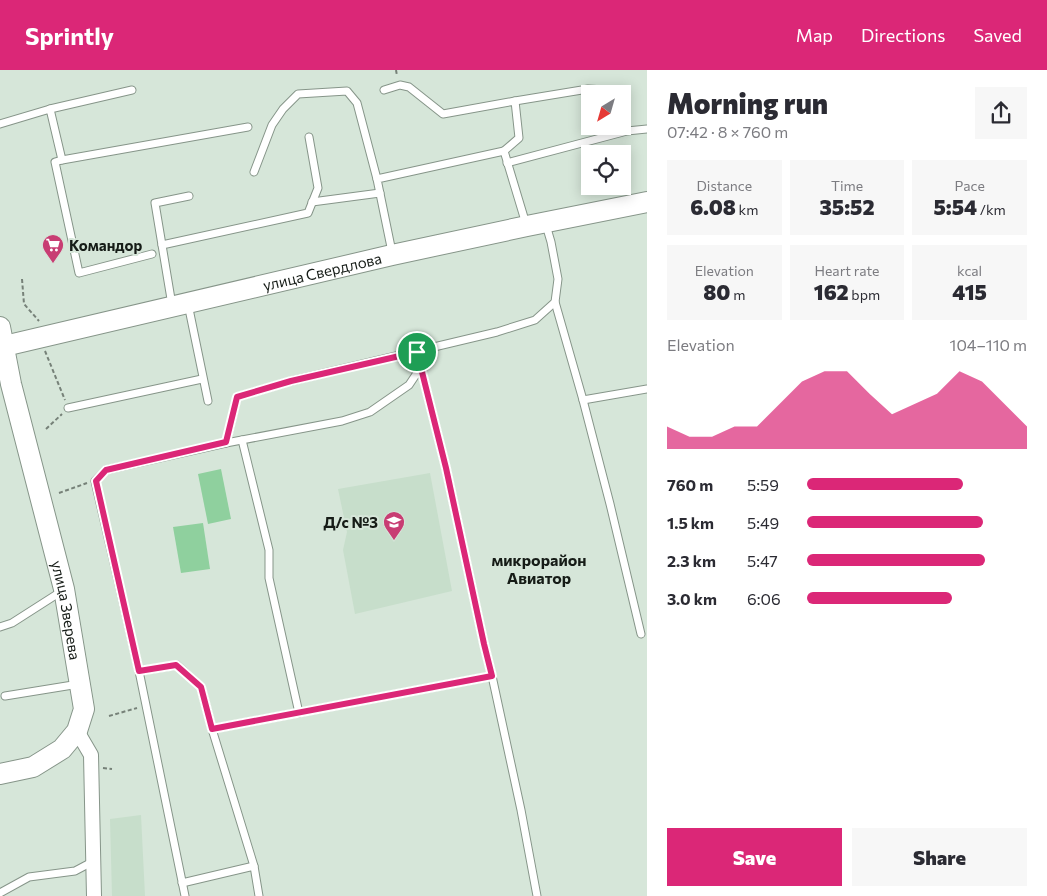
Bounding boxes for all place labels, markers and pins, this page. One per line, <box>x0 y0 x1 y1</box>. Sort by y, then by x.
supermarket icon: Командор <box>41 233 65 264</box>
place label: Командор <box>69 236 143 254</box>
pin <box>396 331 438 373</box>
school or university icon: Д/с №3 <box>382 510 406 541</box>
place label: Д/с №3 <box>323 513 378 531</box>

